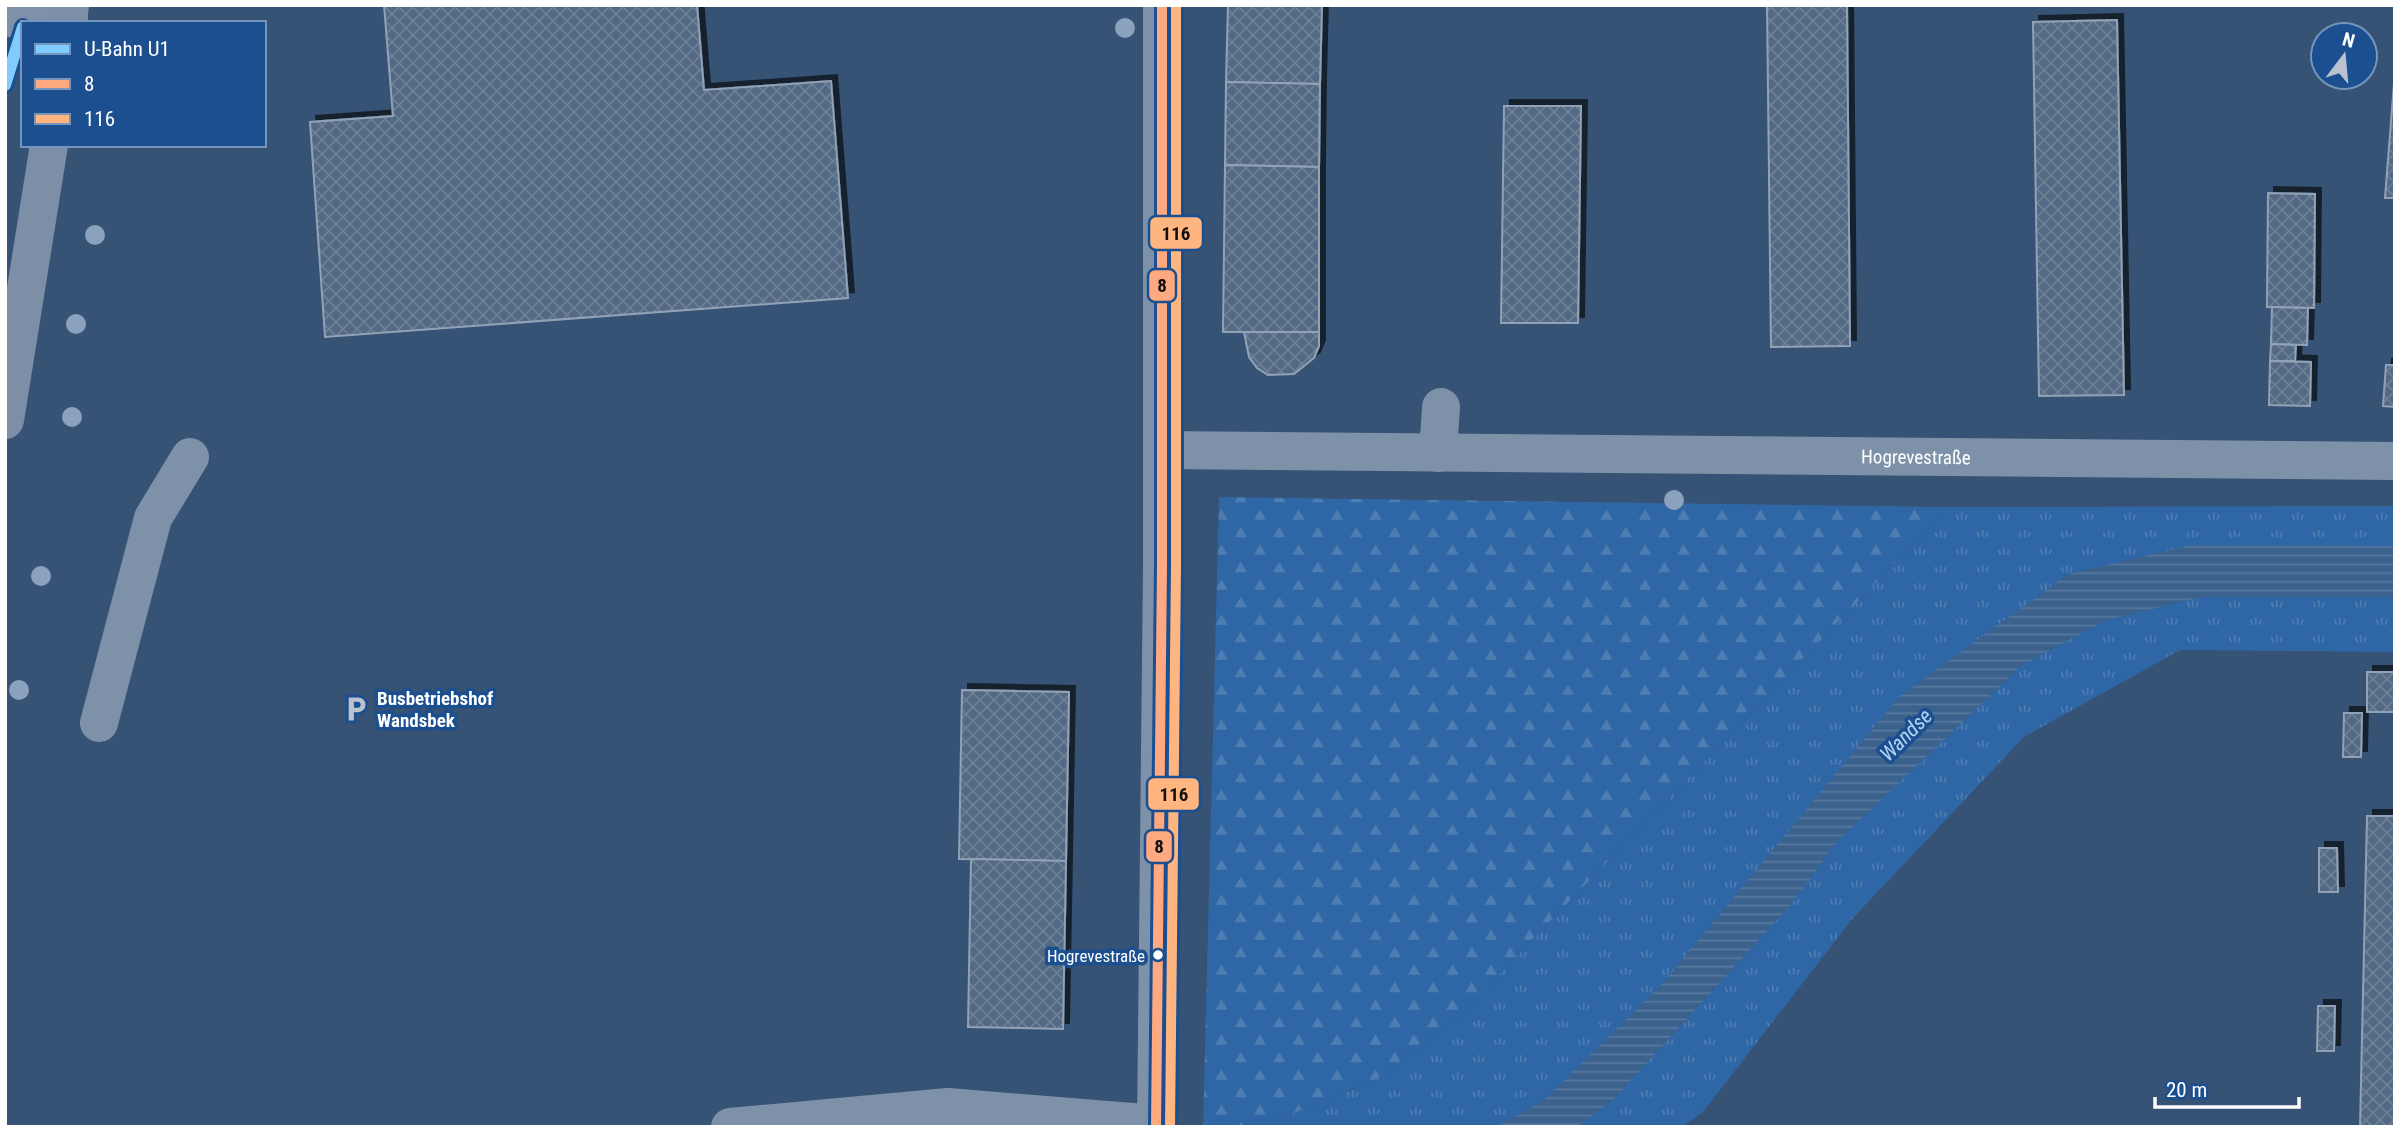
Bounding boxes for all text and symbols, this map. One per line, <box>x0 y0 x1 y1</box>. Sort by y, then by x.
legend <box>21 21 266 147</box>
north arrow <box>2309 21 2379 91</box>
text: N <box>2340 27 2357 53</box>
text: U-Bahn U1 <box>84 37 170 61</box>
text: 8 <box>84 72 94 96</box>
text: 116 <box>84 107 115 131</box>
line badge: 116 <box>1149 216 1203 250</box>
text: 116 <box>1162 222 1190 245</box>
line badge: 8 <box>1148 269 1176 302</box>
text: 8 <box>1157 274 1167 297</box>
street label: Hogrevestraße <box>1861 445 1971 469</box>
place label: Busbetriebshof Wandsbek <box>377 687 494 732</box>
parking icon: Busbetriebshof Wandsbek <box>341 694 371 724</box>
water label: Wandse <box>1875 704 1937 766</box>
line badge: 116 <box>1147 777 1200 811</box>
text: 116 <box>1160 783 1188 806</box>
line badge: 8 <box>1145 830 1173 863</box>
text: 8 <box>1154 835 1164 858</box>
place label: Hogrevestraße <box>1047 946 1145 966</box>
marker: Hogrevestraße <box>1151 948 1165 962</box>
scale bar <box>2155 1066 2298 1110</box>
text: 20 m <box>2166 1078 2207 1102</box>

